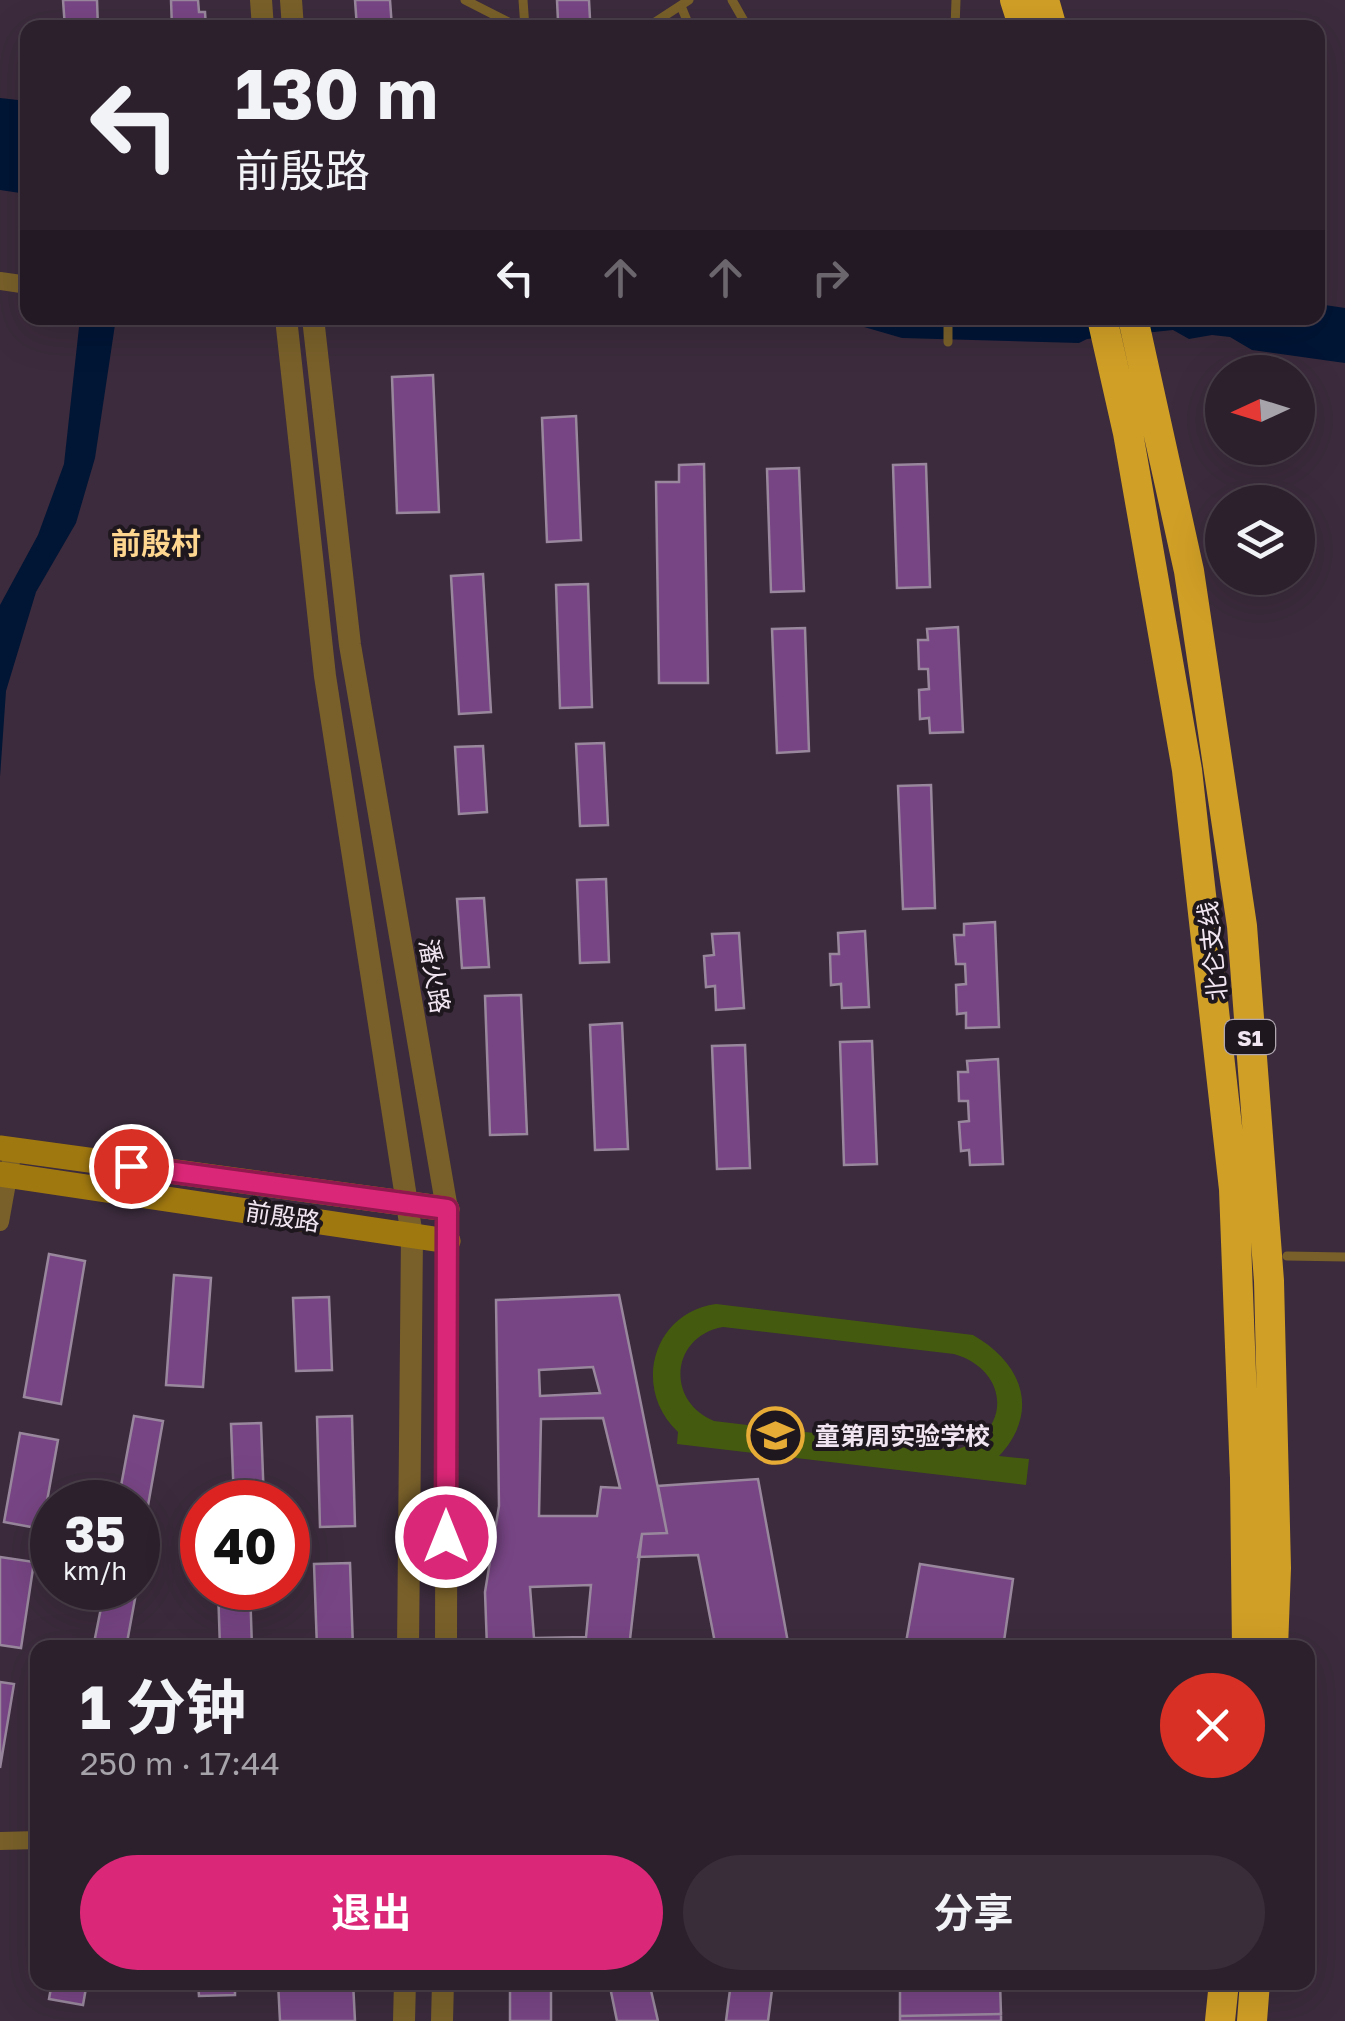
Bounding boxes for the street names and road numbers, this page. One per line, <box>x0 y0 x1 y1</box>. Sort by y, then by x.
street label: 北仑支线 <box>1191 900 1233 1002</box>
street label: 潘火路 <box>413 936 457 1016</box>
road number: S1 <box>1225 1020 1275 1054</box>
street label: 前殷路 <box>244 1195 322 1237</box>

